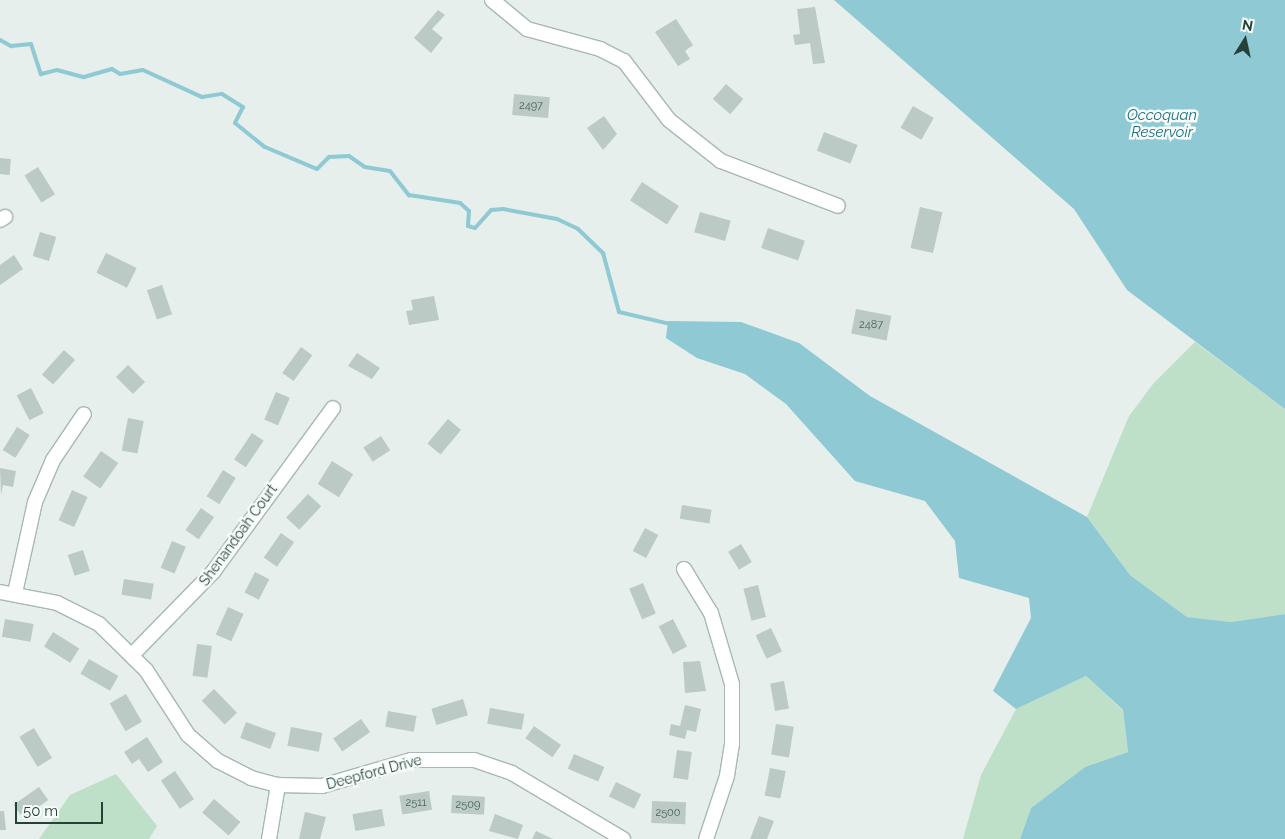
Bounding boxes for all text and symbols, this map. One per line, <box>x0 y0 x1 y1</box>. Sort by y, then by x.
north arrow <box>1220 15 1270 65</box>
text: N <box>1241 16 1254 34</box>
house number: 2497 <box>519 99 543 113</box>
water label: Occoquan Reservoir <box>1127 106 1197 141</box>
house number: 2487 <box>859 318 883 332</box>
street label: Shenandoah Court <box>196 481 280 589</box>
street label: Deepford Drive <box>324 751 424 793</box>
scale bar <box>18 792 105 824</box>
house number: 2511 <box>405 796 427 810</box>
house number: 2509 <box>456 798 480 812</box>
text: 50 m <box>23 802 58 820</box>
house number: 2500 <box>655 806 681 820</box>

